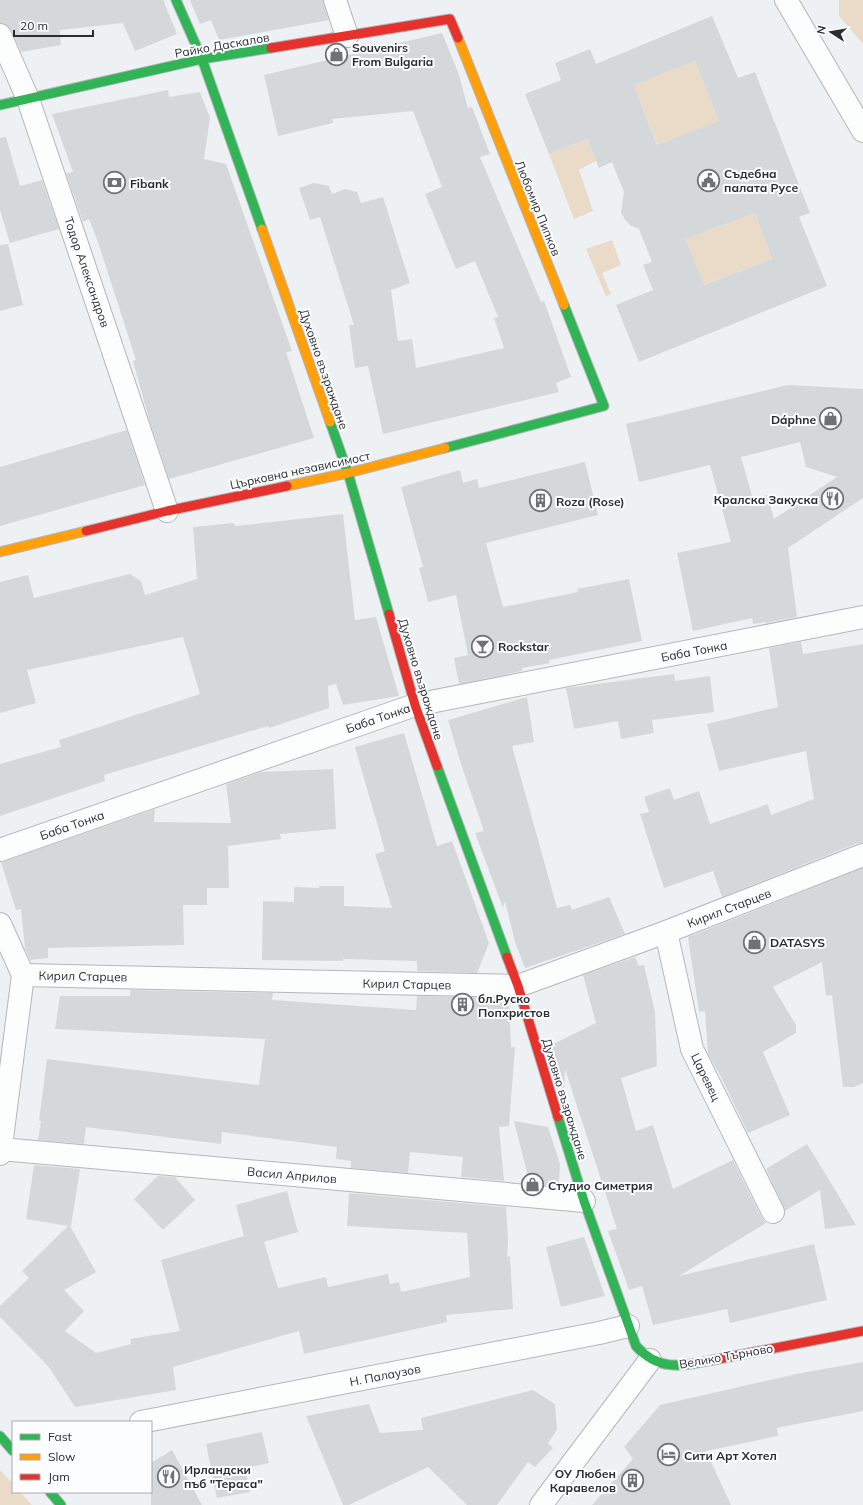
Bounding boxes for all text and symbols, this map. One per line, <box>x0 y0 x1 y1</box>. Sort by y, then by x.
scale bar <box>14 12 93 38</box>
north arrow <box>811 12 851 52</box>
text: 20 m <box>20 18 48 33</box>
text: N <box>814 24 829 35</box>
street label: Райко Даскалов <box>173 29 271 61</box>
place label: Souvenirs From Bulgaria <box>352 40 433 69</box>
shop icon: Souvenirs From Bulgaria <box>323 41 349 67</box>
street label: Любомир Пипков <box>512 158 564 258</box>
place label: Съдебна палата Русе <box>724 166 798 195</box>
public building icon: Съдебна палата Русе <box>695 167 721 193</box>
bank icon: Fibank <box>101 170 127 196</box>
place label: Fibank <box>130 176 169 191</box>
street label: Тодор Александров <box>61 215 113 329</box>
street label: Духовно възраждане <box>296 307 352 432</box>
shop icon: Dáphne <box>818 406 844 432</box>
place label: Dáphne <box>771 412 816 427</box>
street label: Църковна независимост <box>228 448 372 492</box>
restaurant icon: Кралска Закуска <box>820 486 846 512</box>
building icon: Roza (Rose) <box>528 488 554 514</box>
place label: Кралска Закуска <box>714 492 818 507</box>
place label: Roza (Rose) <box>556 494 625 509</box>
street label: Духовно възраждане <box>395 616 447 742</box>
bar icon: Rockstar <box>470 633 496 659</box>
street label: Баба Тонка <box>660 637 728 665</box>
place label: Rockstar <box>498 639 549 654</box>
street label: Баба Тонка <box>344 700 412 736</box>
street label: Баба Тонка <box>38 807 106 843</box>
street label: Кирил Старцев <box>685 885 773 931</box>
shop icon: DATASYS <box>741 929 767 955</box>
place label: DATASYS <box>770 935 825 950</box>
street label: Кирил Старцев <box>39 968 128 984</box>
street label: Кирил Старцев <box>363 976 452 992</box>
place label: бл.Руско Попхристов <box>478 991 550 1020</box>
building icon: бл.Руско Попхристов <box>450 992 476 1018</box>
street label: Духовно възраждане <box>539 1036 591 1162</box>
street label: Царевец <box>688 1051 724 1103</box>
street label: Васил Априлов <box>247 1164 338 1186</box>
shop icon: Студио Симетрия <box>520 1172 546 1198</box>
place label: Студио Симетрия <box>548 1178 653 1193</box>
street label: Велико Търново <box>678 1340 774 1372</box>
street label: Н. Палаузов <box>348 1361 422 1389</box>
legend <box>12 1421 152 1493</box>
text: Fast <box>48 1429 72 1444</box>
hotel icon: Сити Арт Хотел <box>656 1442 682 1468</box>
place label: Сити Арт Хотел <box>684 1448 777 1463</box>
text: Slow <box>48 1449 76 1464</box>
place label: Ирландски пъб "Тераса" <box>184 1462 263 1491</box>
restaurant icon: Ирландски пъб "Тераса" <box>156 1463 182 1489</box>
place label: ОУ Любен Каравелов <box>550 1466 616 1495</box>
building icon: ОУ Любен Каравелов <box>619 1467 645 1493</box>
text: Jam <box>48 1469 70 1484</box>

